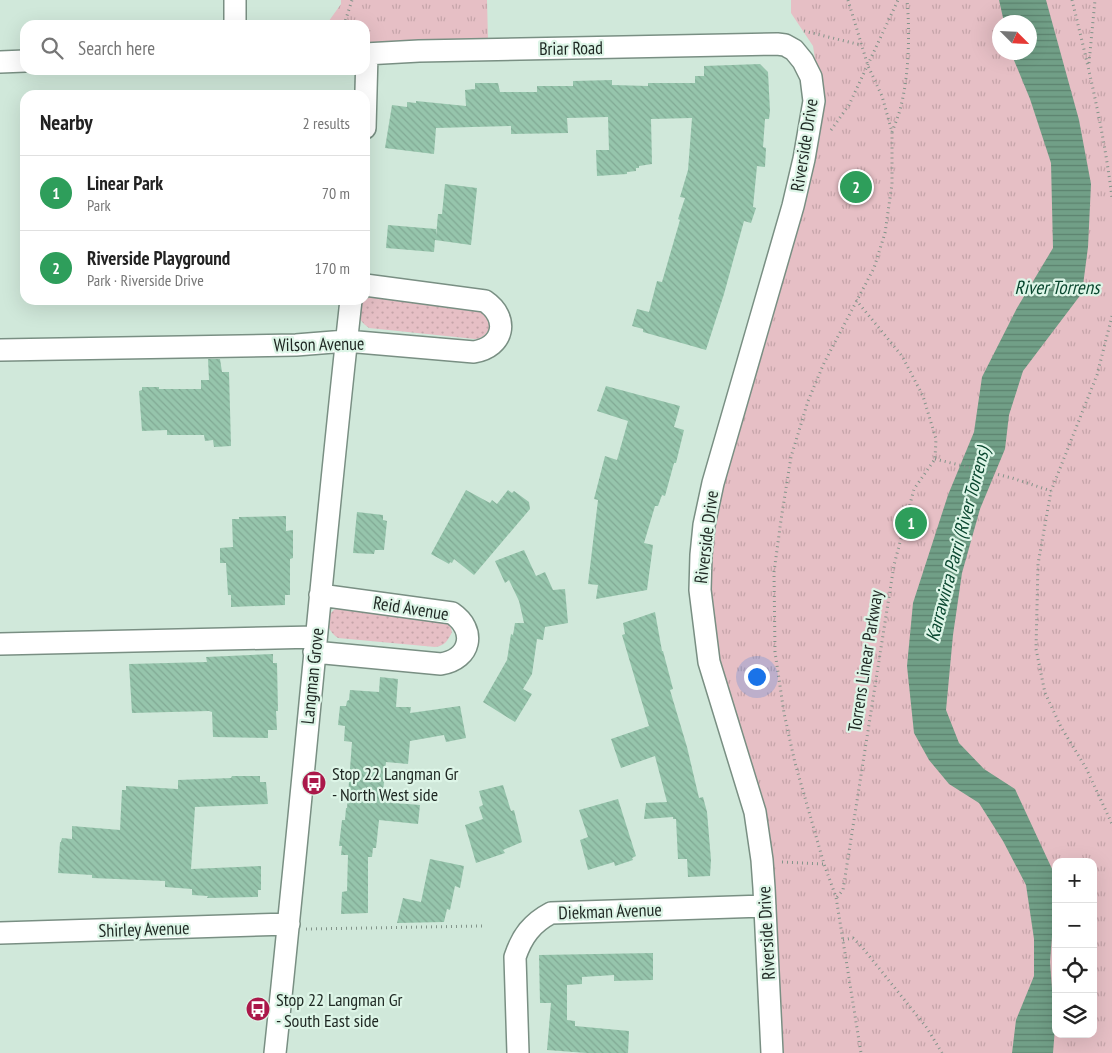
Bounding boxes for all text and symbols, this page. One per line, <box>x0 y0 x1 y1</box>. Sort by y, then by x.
north arrow <box>992 15 1037 60</box>
search box <box>20 20 370 75</box>
icon: search <box>38 34 66 62</box>
text: Search here <box>78 36 155 60</box>
street label: Briar Road <box>539 36 603 60</box>
street label: Riverside Drive <box>785 97 823 193</box>
text: Nearby <box>40 109 93 136</box>
text: 2 results <box>303 113 350 133</box>
pin: 2 <box>840 168 872 206</box>
text: Linear Park <box>87 171 163 195</box>
text: 1 <box>52 183 60 203</box>
text: 70 m <box>322 183 350 203</box>
text: Park <box>87 195 111 215</box>
text: Riverside Playground <box>87 246 230 270</box>
text: 2 <box>52 258 60 278</box>
text: 170 m <box>315 258 350 278</box>
text: Park · Riverside Drive <box>87 270 204 290</box>
water label: River Torrens <box>1015 275 1101 299</box>
street label: Wilson Avenue <box>273 332 365 356</box>
water label: Karrawirra Parri (River Torrens) <box>920 442 995 644</box>
street label: Riverside Drive <box>689 489 723 585</box>
pin: 1 <box>895 504 927 542</box>
street label: Torrens Linear Parkway <box>842 588 888 733</box>
street label: Reid Avenue <box>372 591 450 625</box>
street label: Langman Grove <box>296 627 328 725</box>
your location <box>744 664 770 690</box>
place label: Stop 22 Langman Gr - North West side <box>332 762 459 806</box>
bus stop icon: Stop 22 Langman Gr - North West side <box>301 770 327 796</box>
map controls <box>1052 858 1097 1038</box>
button: + <box>1052 858 1097 903</box>
street label: Riverside Drive <box>752 886 780 980</box>
street label: Diekman Avenue <box>558 898 662 924</box>
button: − <box>1052 903 1097 948</box>
street label: Shirley Avenue <box>98 916 190 942</box>
button: locate <box>1052 948 1097 993</box>
place label: Stop 22 Langman Gr - South East side <box>276 988 403 1032</box>
button: layers <box>1052 993 1097 1038</box>
bus stop icon: Stop 22 Langman Gr - South East side <box>245 996 271 1022</box>

